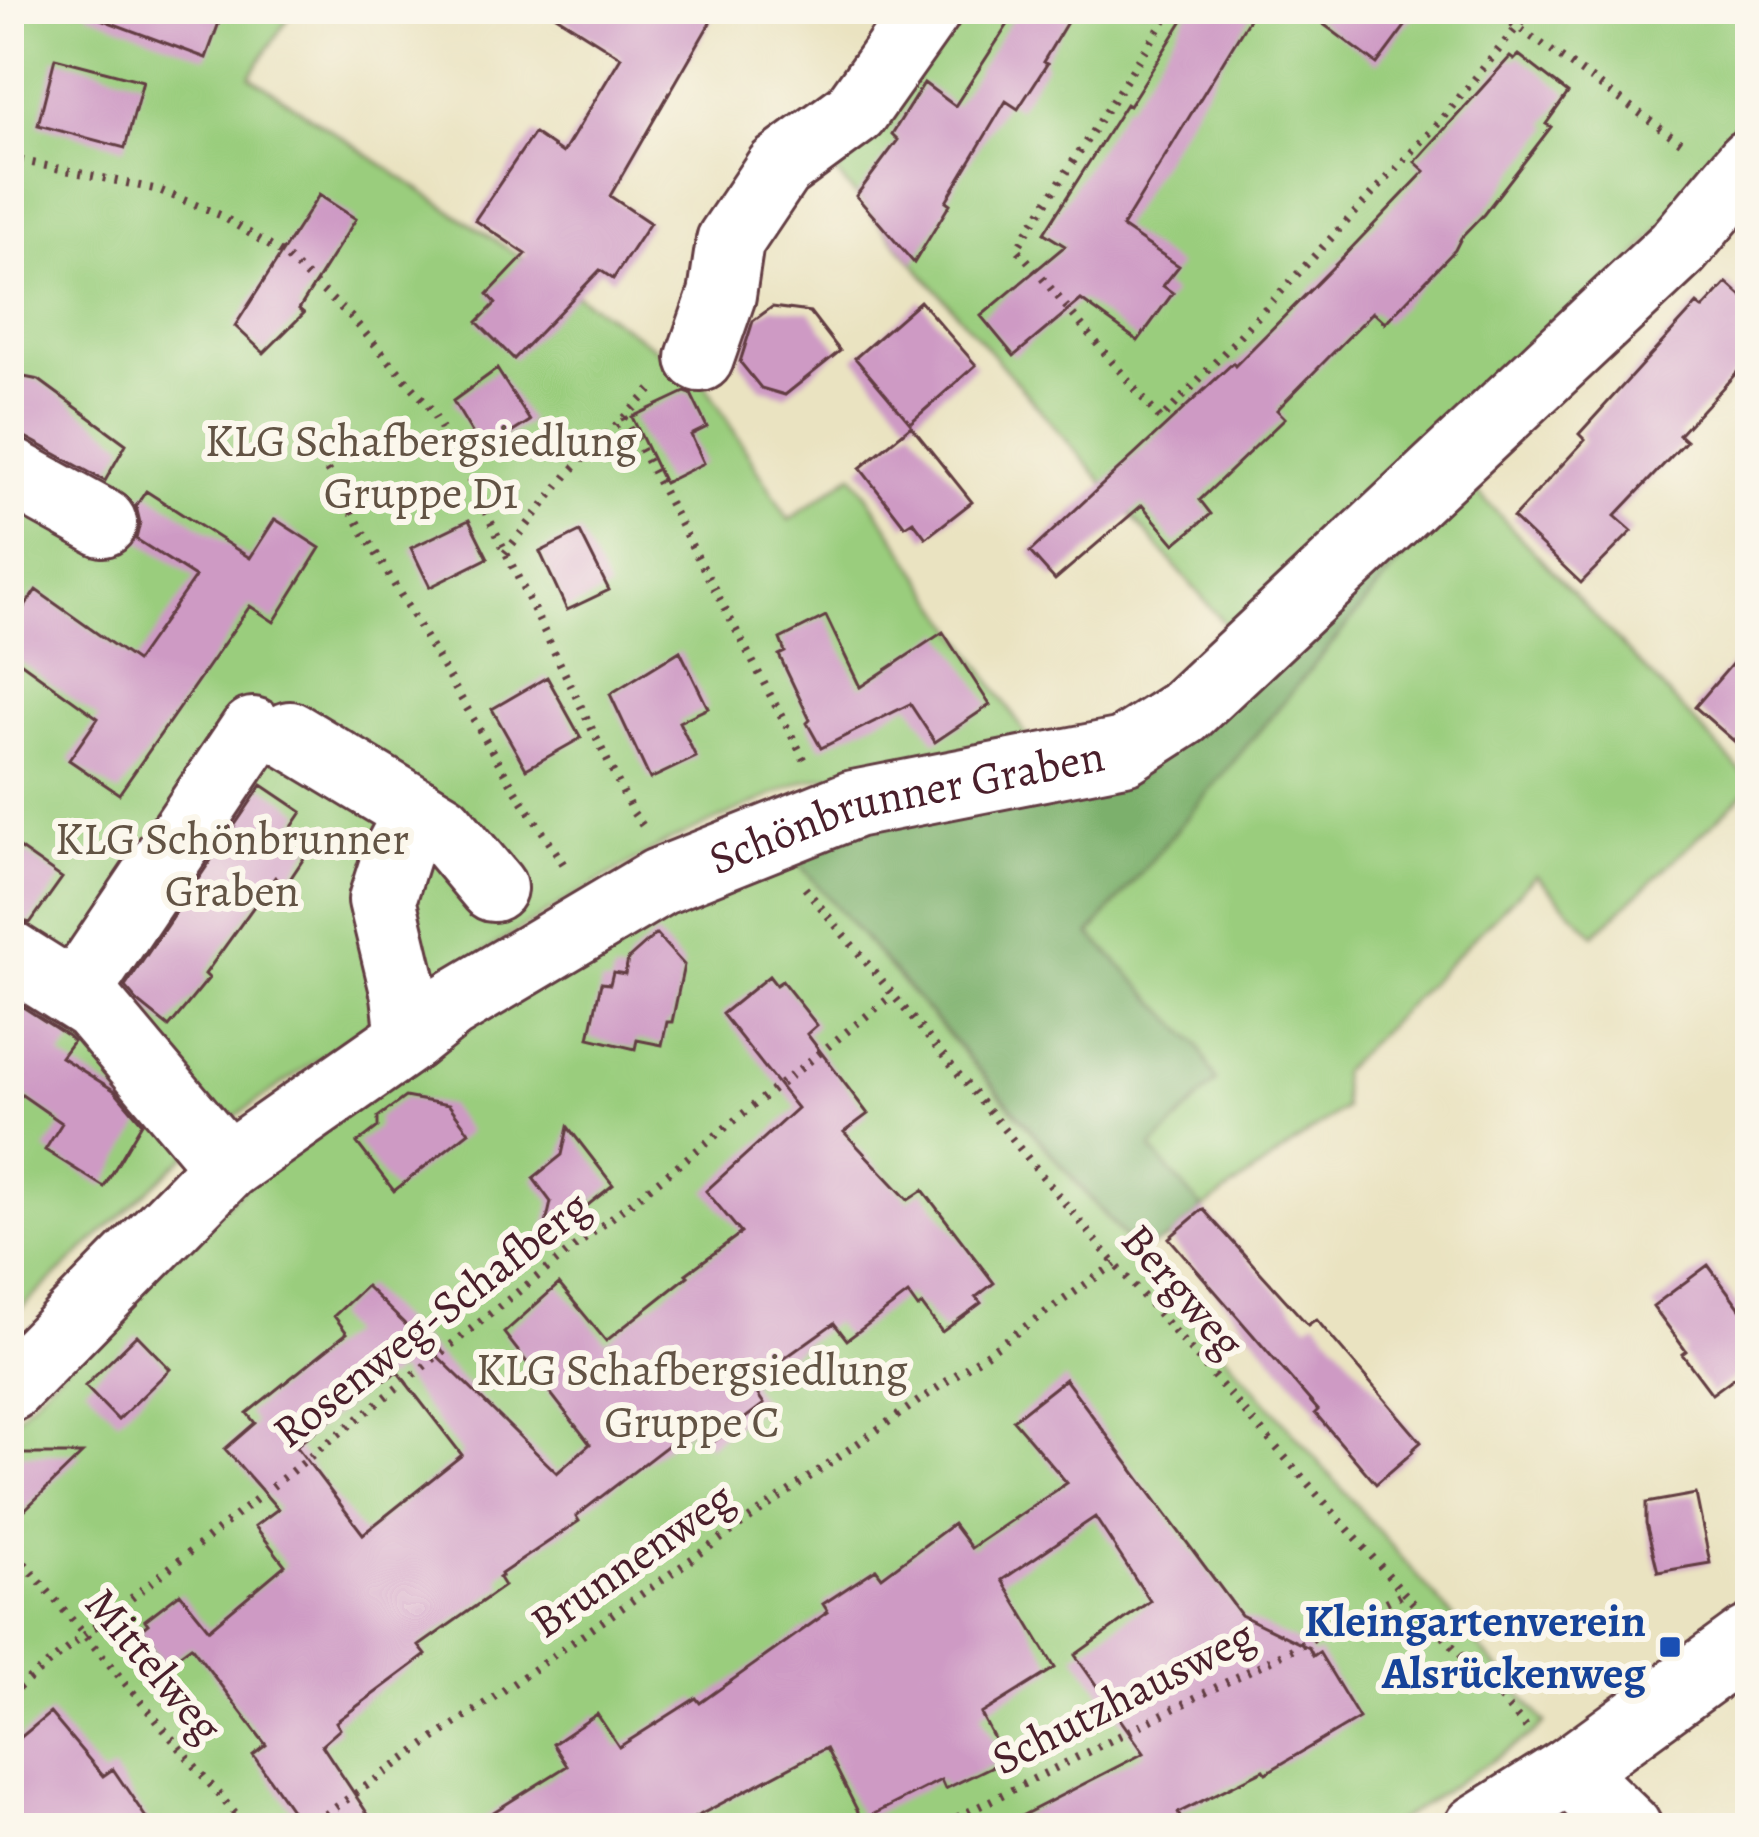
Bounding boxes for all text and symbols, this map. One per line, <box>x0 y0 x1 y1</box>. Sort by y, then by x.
park label: KLG Schafbergsiedlung Gruppe D1 <box>205 410 637 524</box>
street label: Schönbrunner Graben <box>700 725 1109 890</box>
park label: KLG Schönbrunner Graben <box>55 808 409 922</box>
street label: Rosenweg-Schafberg <box>260 1176 602 1462</box>
street label: Bergweg <box>1107 1210 1259 1372</box>
park label: KLG Schafbergsiedlung Gruppe C <box>476 1339 908 1453</box>
street label: Brunnenweg <box>518 1467 746 1653</box>
street label: Mittelweg <box>71 1574 237 1756</box>
place label: Kleingartenverein Alsrückenweg <box>1304 1590 1646 1704</box>
street label: Schutzhausweg <box>981 1604 1265 1790</box>
marker: Kleingartenverein Alsrückenweg <box>1657 1634 1683 1660</box>

